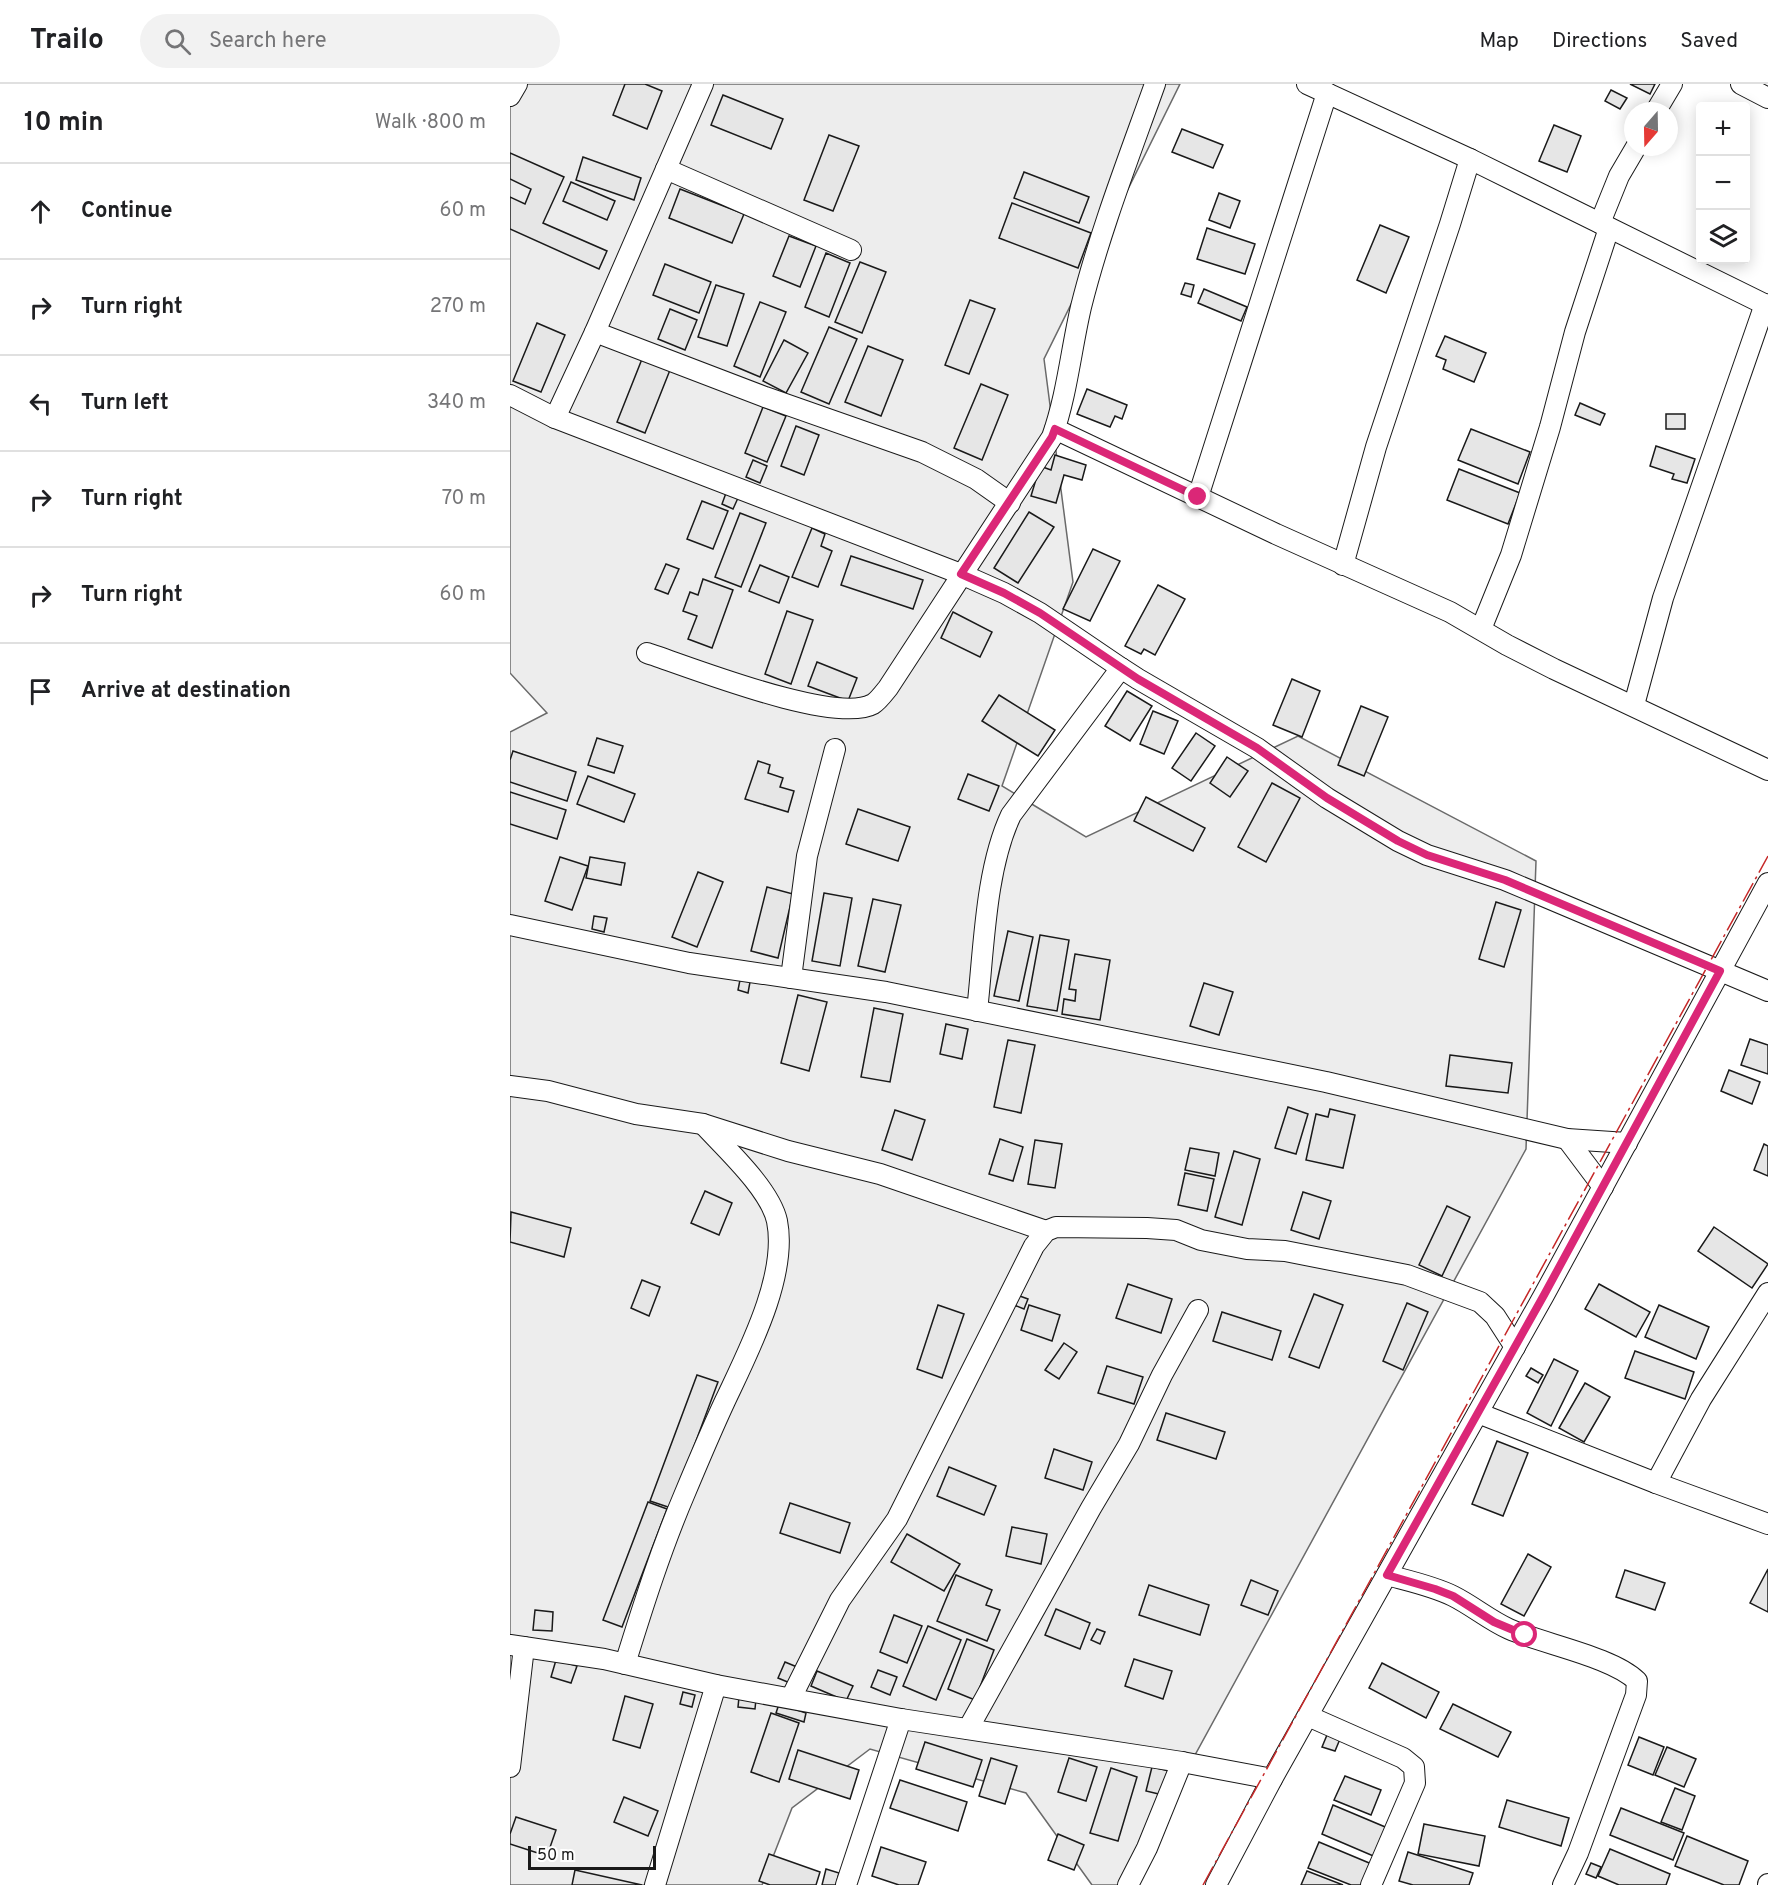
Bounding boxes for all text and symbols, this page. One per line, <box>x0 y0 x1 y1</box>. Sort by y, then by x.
search box <box>140 14 560 68</box>
text: Trailo <box>30 23 104 59</box>
icon: search <box>161 25 194 58</box>
text: Search here <box>209 28 326 55</box>
text: Map <box>1479 28 1519 55</box>
text: Directions <box>1552 28 1647 55</box>
text: Saved <box>1680 28 1738 55</box>
north arrow <box>1624 102 1678 156</box>
map controls <box>1696 102 1750 264</box>
button: + <box>1696 102 1750 156</box>
text: 10 min <box>24 107 104 140</box>
text: Walk · 800 m <box>375 110 486 136</box>
button: − <box>1696 156 1750 210</box>
icon: ahead <box>24 195 57 228</box>
text: Continue <box>81 198 172 225</box>
text: 60 m <box>440 198 486 224</box>
button: layers <box>1696 210 1750 264</box>
icon: right <box>24 291 57 324</box>
text: Turn right <box>81 294 183 321</box>
text: 270 m <box>430 294 486 320</box>
icon: left <box>24 387 57 420</box>
text: Turn left <box>81 390 169 417</box>
text: 340 m <box>427 390 486 416</box>
icon: right <box>24 483 57 516</box>
route end <box>1184 483 1210 509</box>
text: Turn right <box>81 486 183 513</box>
text: 70 m <box>442 486 486 512</box>
icon: right <box>24 579 57 612</box>
text: Turn right <box>81 582 183 609</box>
text: 60 m <box>440 582 486 608</box>
icon: arrive <box>24 675 57 708</box>
text: Arrive at destination <box>81 678 291 705</box>
route start <box>1511 1621 1537 1647</box>
scale bar <box>528 1843 656 1870</box>
text: 50 m <box>537 1846 575 1866</box>

